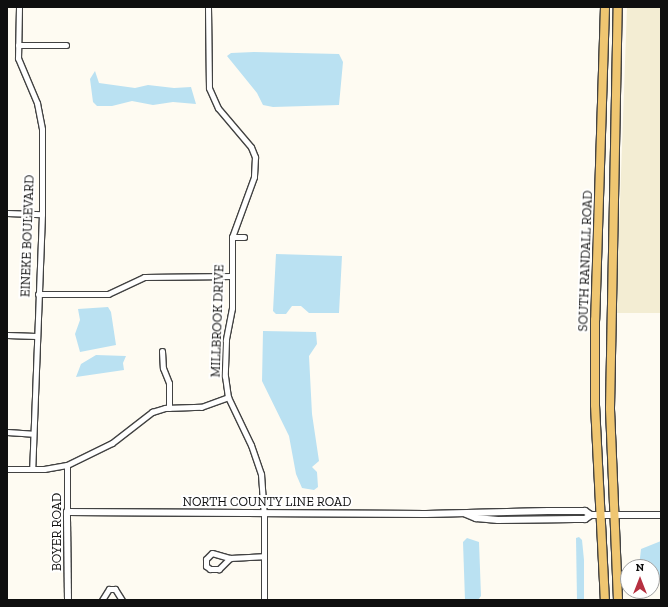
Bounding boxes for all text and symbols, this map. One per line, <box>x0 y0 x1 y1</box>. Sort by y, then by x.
street label: EINEKE BOULEVARD <box>18 175 38 297</box>
street label: SOUTH RANDALL ROAD <box>576 190 596 332</box>
street label: MILLBROOK DRIVE <box>208 264 228 378</box>
street label: BOYER ROAD <box>49 493 65 571</box>
street label: NORTH COUNTY LINE ROAD <box>182 494 352 510</box>
north arrow <box>620 559 660 599</box>
text: N <box>636 561 644 574</box>

